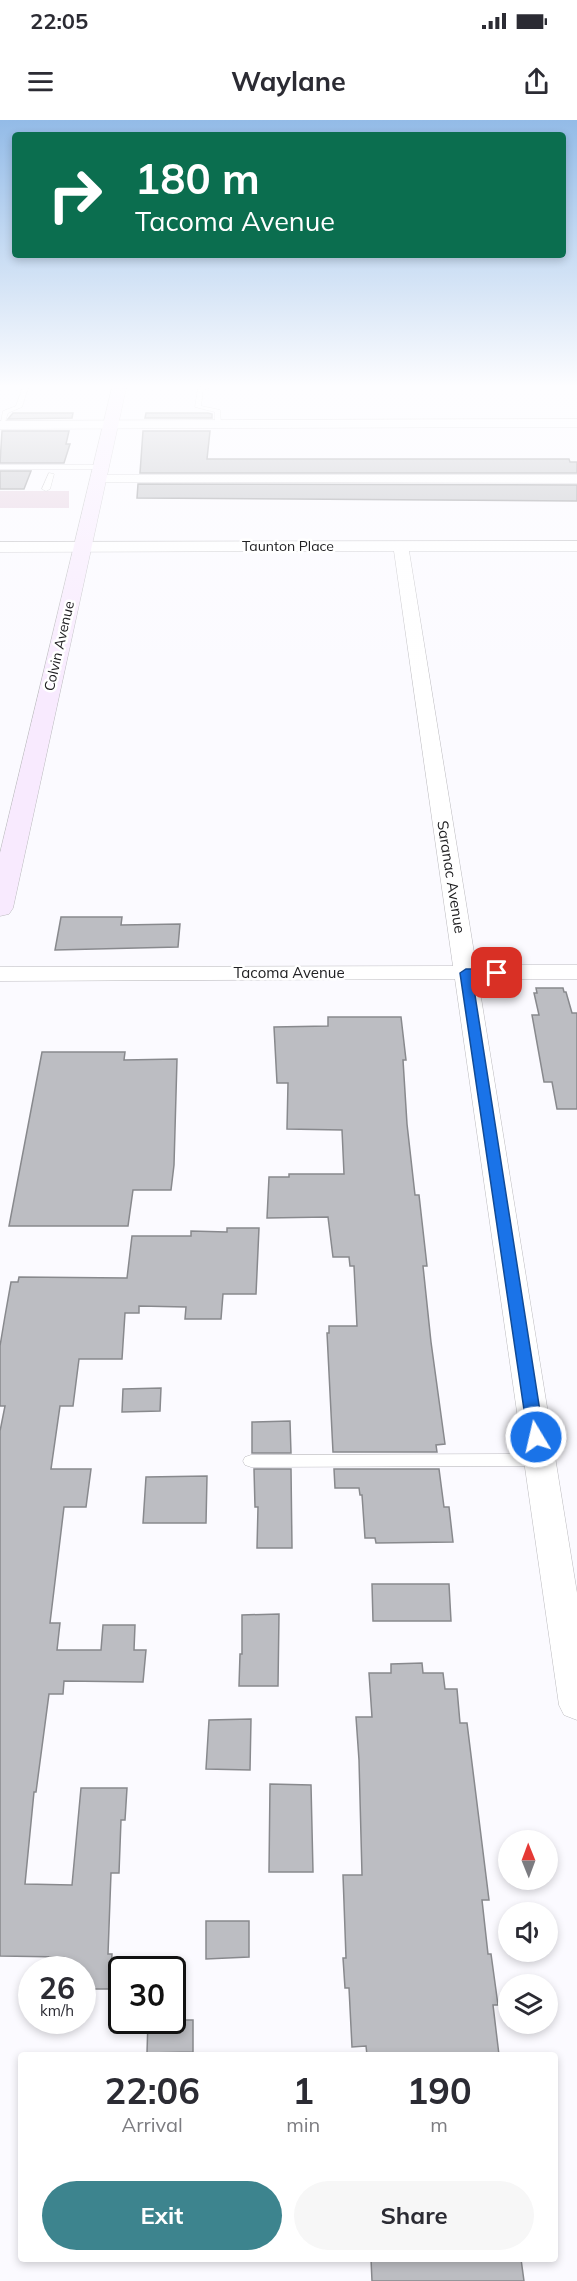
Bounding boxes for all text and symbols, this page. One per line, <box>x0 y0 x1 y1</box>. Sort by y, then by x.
text: 22:05 <box>30 7 88 35</box>
text: Waylane <box>231 64 346 98</box>
icon: menu <box>24 65 57 98</box>
icon: share <box>520 65 553 98</box>
text: 180 m <box>135 152 260 205</box>
icon: right <box>36 156 114 234</box>
text: Tacoma Avenue <box>135 204 335 238</box>
street label: Taunton Place <box>242 537 334 555</box>
street label: Colvin Avenue <box>40 599 78 693</box>
street label: Saranac Avenue <box>433 819 470 935</box>
pin <box>471 947 522 998</box>
icon: arrive <box>480 956 513 989</box>
street label: Tacoma Avenue <box>233 963 345 982</box>
position arrow <box>504 1405 568 1469</box>
north arrow <box>498 1830 558 1890</box>
map controls <box>498 1830 558 2034</box>
button: sound <box>498 1902 558 1962</box>
speed limit sign: 30 <box>108 1956 186 2034</box>
text: 26 <box>39 1969 75 2007</box>
button: layers <box>498 1974 558 2034</box>
text: km/h <box>40 2001 74 2020</box>
text: 22:06 <box>104 2068 200 2113</box>
text: 1 <box>292 2068 314 2113</box>
text: 190 <box>407 2068 472 2113</box>
text: Arrival <box>122 2112 183 2137</box>
text: min <box>286 2112 320 2137</box>
text: m <box>430 2112 448 2137</box>
button: Exit <box>42 2181 282 2250</box>
button: Share <box>294 2181 534 2250</box>

